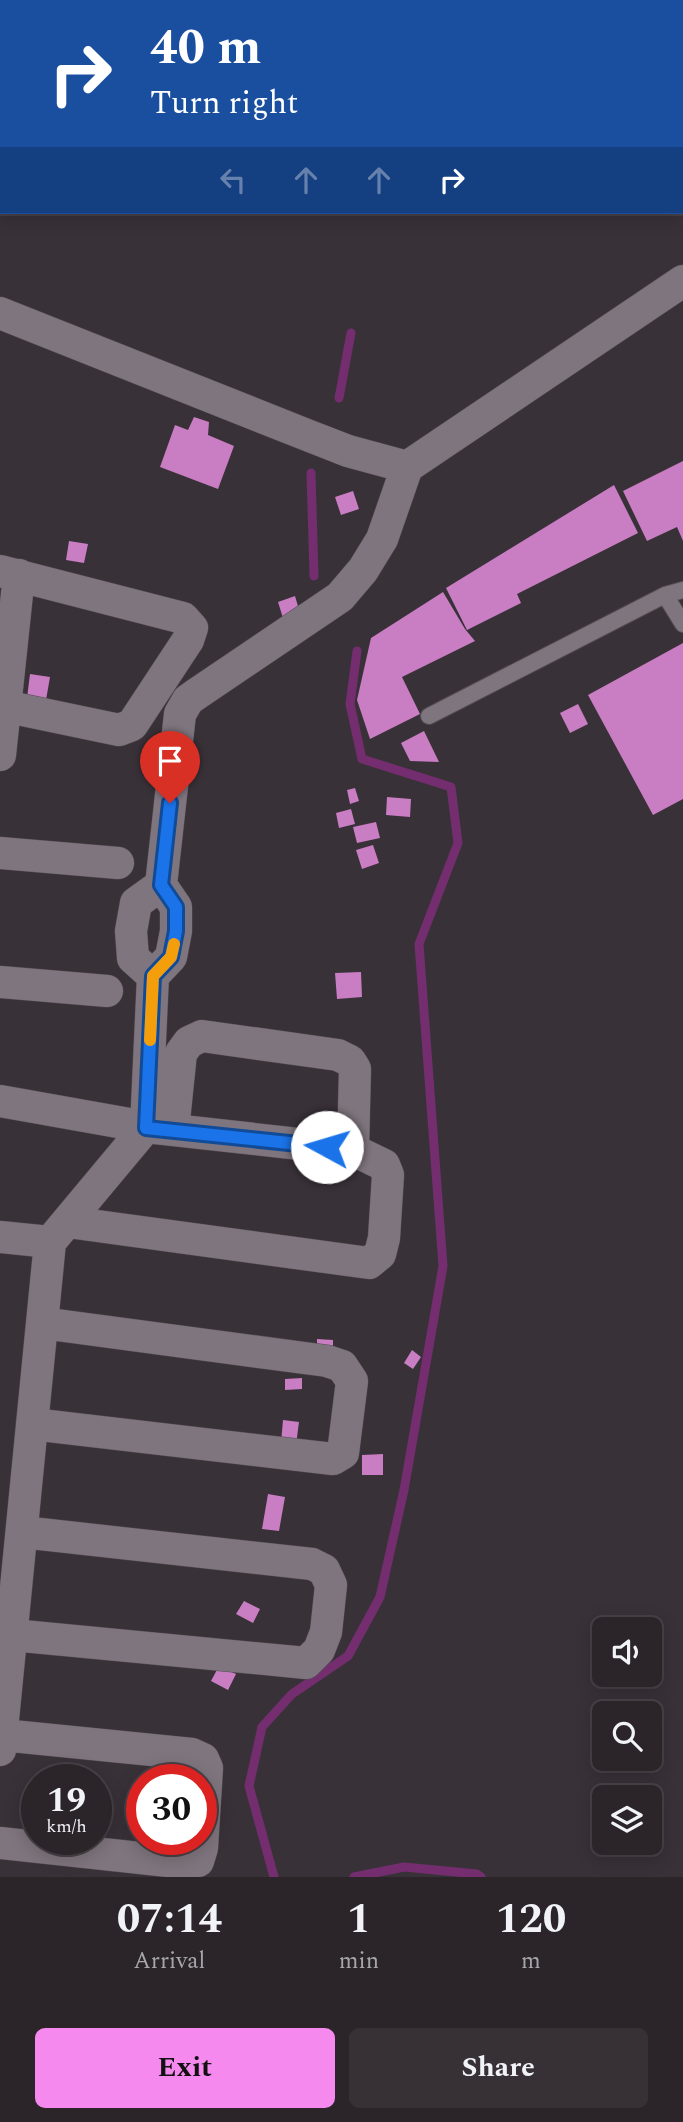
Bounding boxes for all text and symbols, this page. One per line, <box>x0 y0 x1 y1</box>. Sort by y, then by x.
text: 40 m <box>150 11 261 86</box>
icon: right <box>35 28 126 119</box>
text: Turn right <box>150 79 298 128</box>
icon: left <box>214 161 252 199</box>
icon: ahead <box>287 161 325 199</box>
icon: ahead <box>360 161 398 199</box>
icon: right <box>433 161 471 199</box>
pin <box>140 731 200 803</box>
icon: arrive <box>151 742 189 780</box>
position arrow <box>290 1110 364 1184</box>
map controls <box>592 1617 662 1855</box>
button: sound <box>592 1617 662 1687</box>
button: search <box>592 1701 662 1771</box>
speed limit sign: 30 <box>126 1764 217 1855</box>
text: 19 <box>47 1774 86 1827</box>
button: layers <box>592 1785 662 1855</box>
text: km/h <box>46 1813 87 1840</box>
text: 07:14 <box>117 1888 222 1951</box>
text: 1 <box>347 1888 371 1951</box>
text: 120 <box>496 1888 566 1951</box>
text: Arrival <box>134 1944 205 1979</box>
text: min <box>339 1944 379 1979</box>
text: m <box>521 1944 541 1979</box>
button: Exit <box>35 2028 335 2108</box>
button: Share <box>349 2028 648 2108</box>

